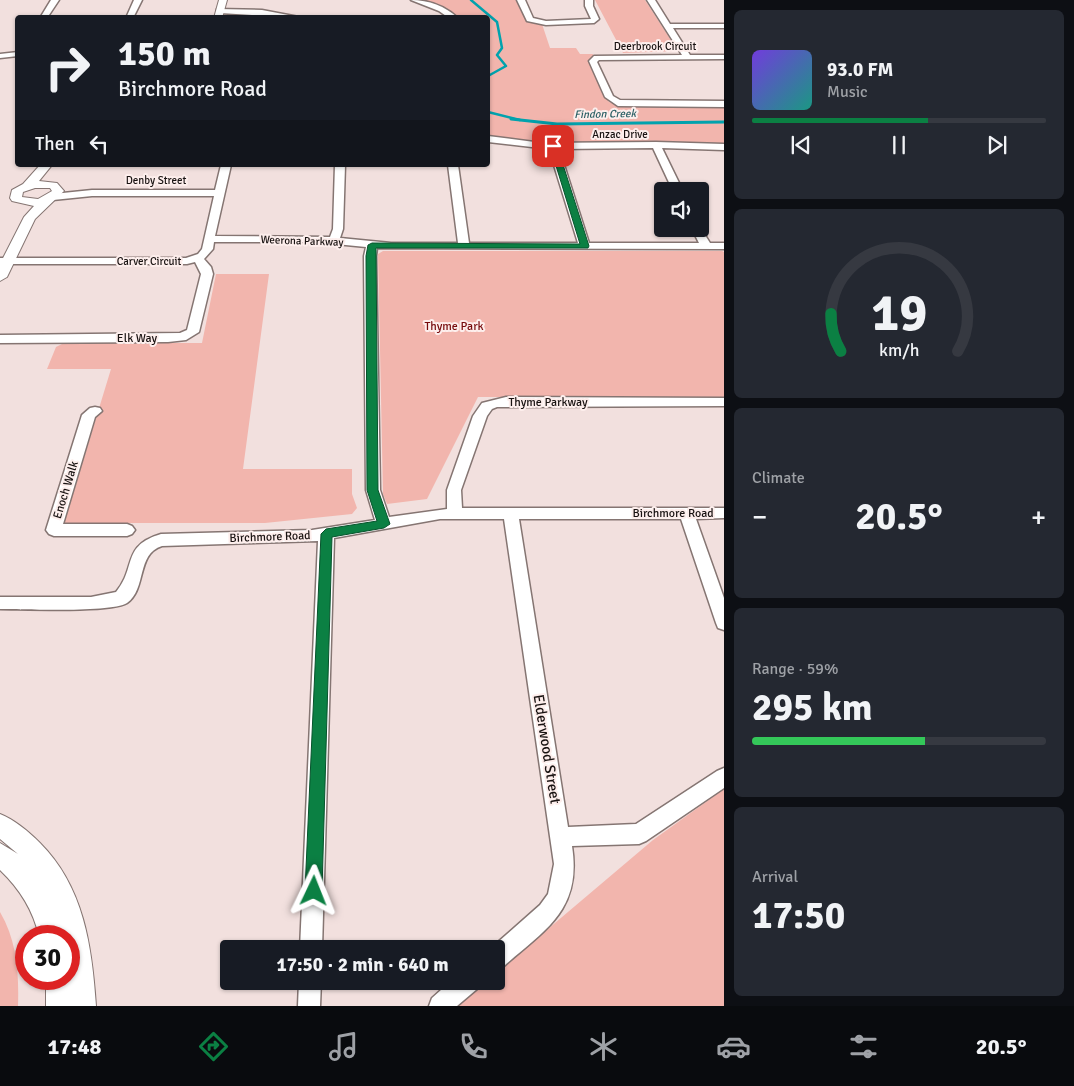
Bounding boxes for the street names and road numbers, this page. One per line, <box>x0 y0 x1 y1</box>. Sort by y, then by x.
street label: Deerbrook Circuit <box>614 40 696 53</box>
street label: Anzac Drive <box>592 128 648 141</box>
street label: Denby Street <box>126 174 186 187</box>
street label: Weerona Parkway <box>260 233 345 249</box>
street label: Carver Circuit <box>117 255 182 268</box>
street label: Elk Way <box>117 331 158 346</box>
street label: Thyme Parkway <box>508 395 588 410</box>
street label: Enoch Walk <box>50 459 82 521</box>
street label: Birchmore Road <box>632 506 714 521</box>
street label: Birchmore Road <box>229 528 311 546</box>
street label: Elderwood Street <box>529 693 565 805</box>

